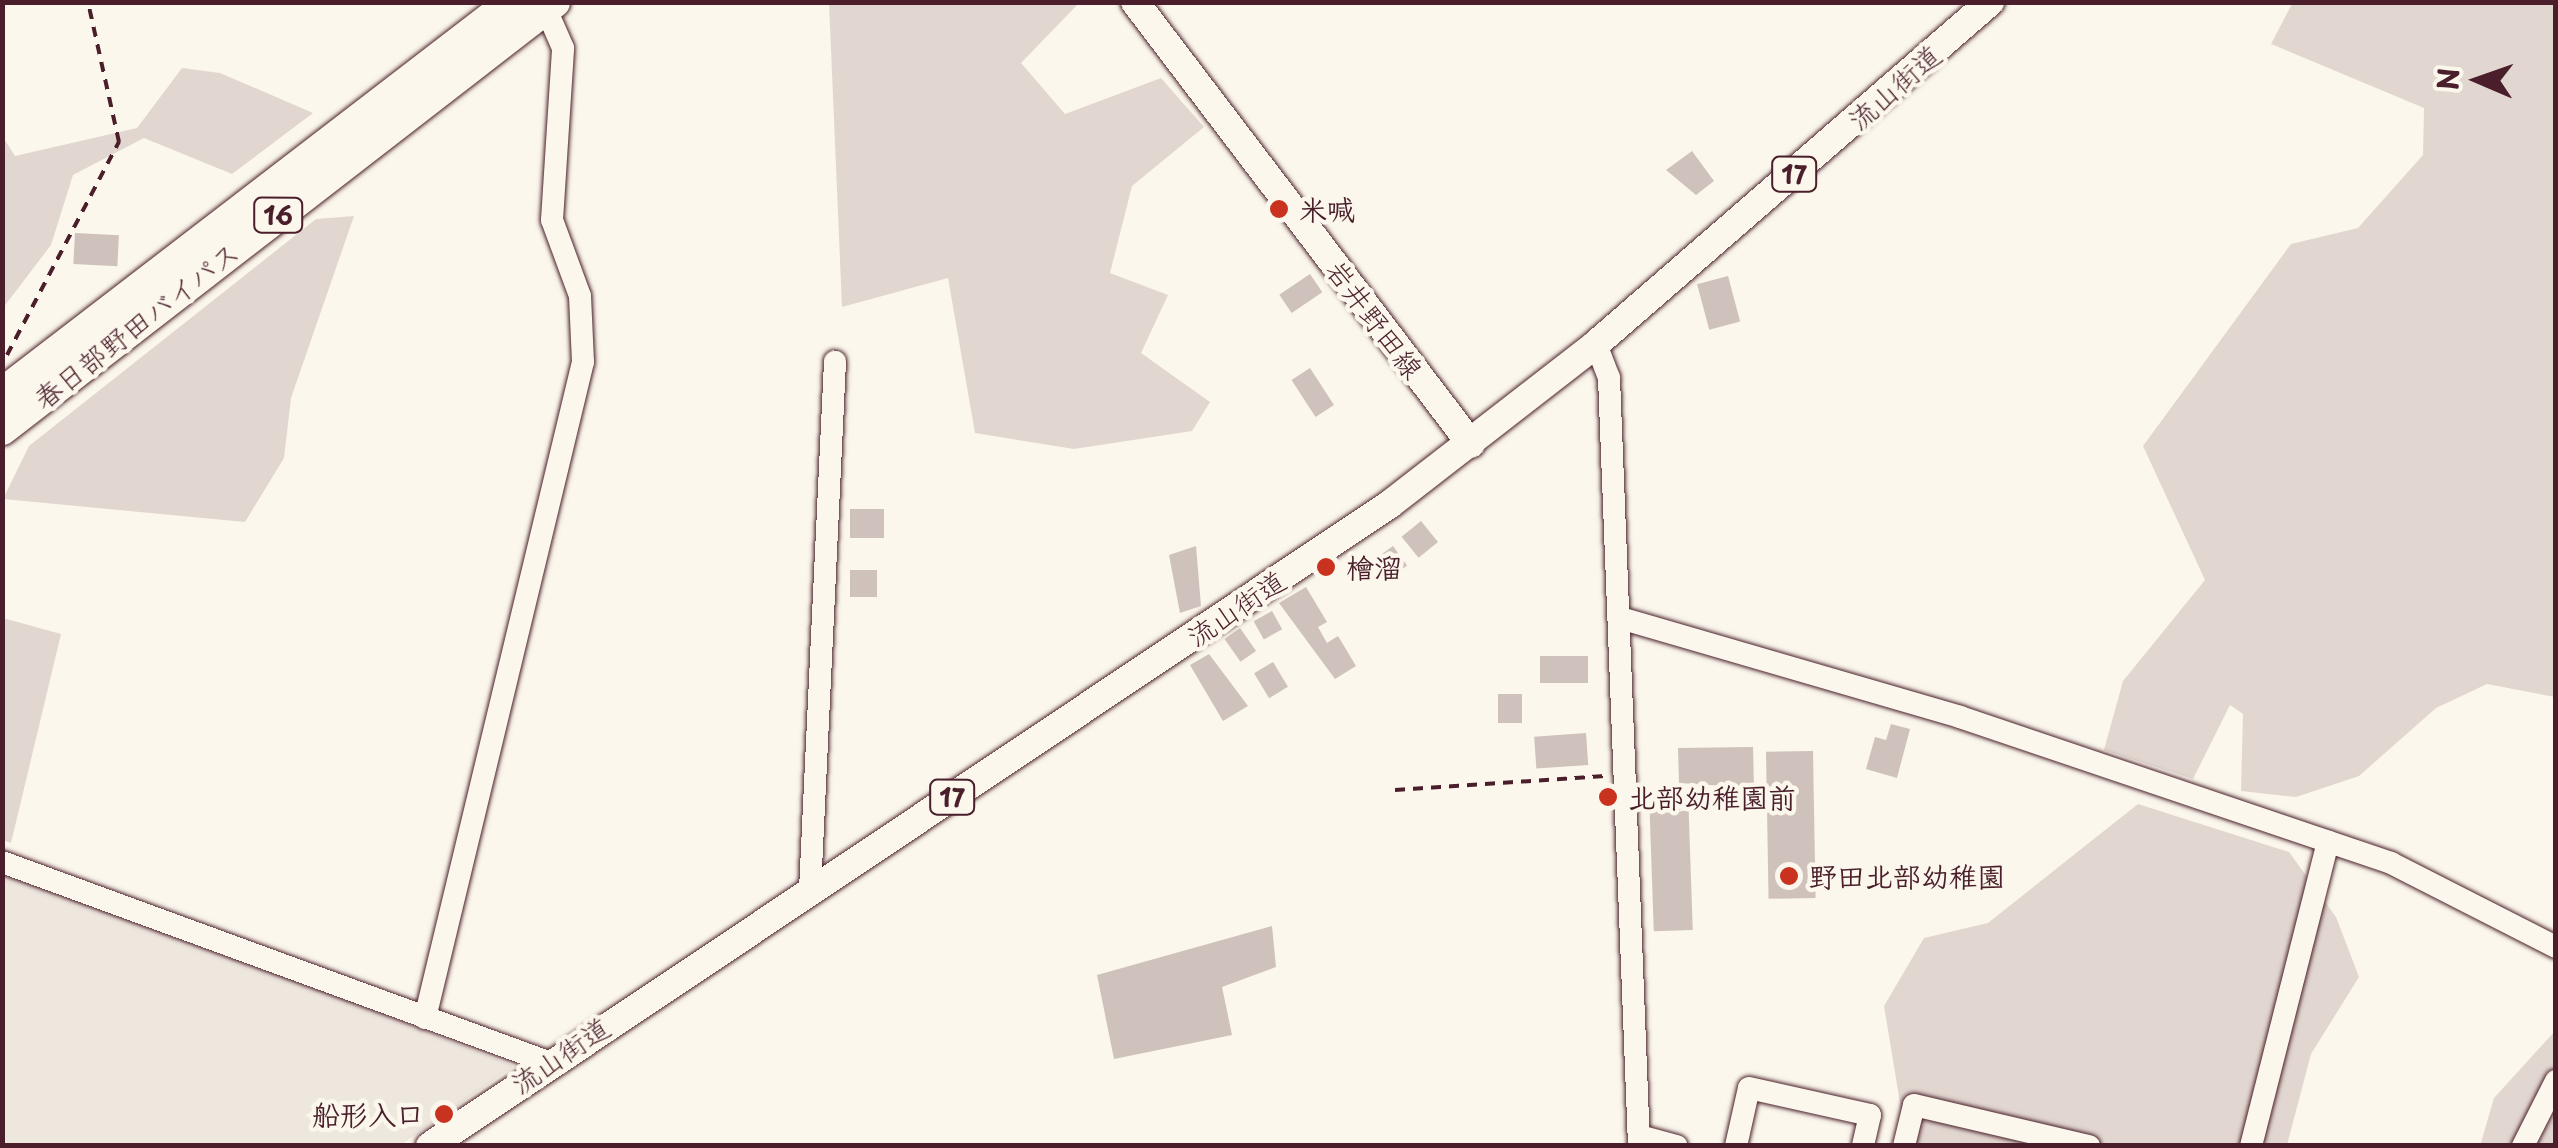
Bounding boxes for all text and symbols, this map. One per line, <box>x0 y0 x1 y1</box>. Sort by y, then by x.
north arrow <box>2428 30 2528 130</box>
street label: 流山街道 <box>1841 38 1947 136</box>
text: N <box>2426 67 2469 91</box>
road number: 17 <box>1769 154 1819 194</box>
place label: 米喊 <box>1299 192 1355 226</box>
road number: 16 <box>253 195 303 235</box>
marker: 米喊 <box>1268 198 1290 220</box>
street label: 春日部野田バイパス <box>26 234 246 416</box>
street label: 岩井野田線 <box>1319 253 1431 385</box>
place label: 檜溜 <box>1346 550 1402 584</box>
marker: 檜溜 <box>1315 556 1337 578</box>
street label: 流山街道 <box>1180 563 1292 653</box>
road number: 17 <box>927 777 977 817</box>
place label: 北部幼稚園前 <box>1628 780 1796 814</box>
marker: 北部幼稚園前 <box>1597 786 1619 808</box>
place label: 野田北部幼稚園 <box>1809 859 2005 893</box>
marker: 野田北部幼稚園 <box>1778 865 1800 887</box>
street label: 流山街道 <box>504 1010 616 1100</box>
place label: 船形入口 <box>312 1097 424 1131</box>
marker: 船形入口 <box>433 1103 455 1125</box>

